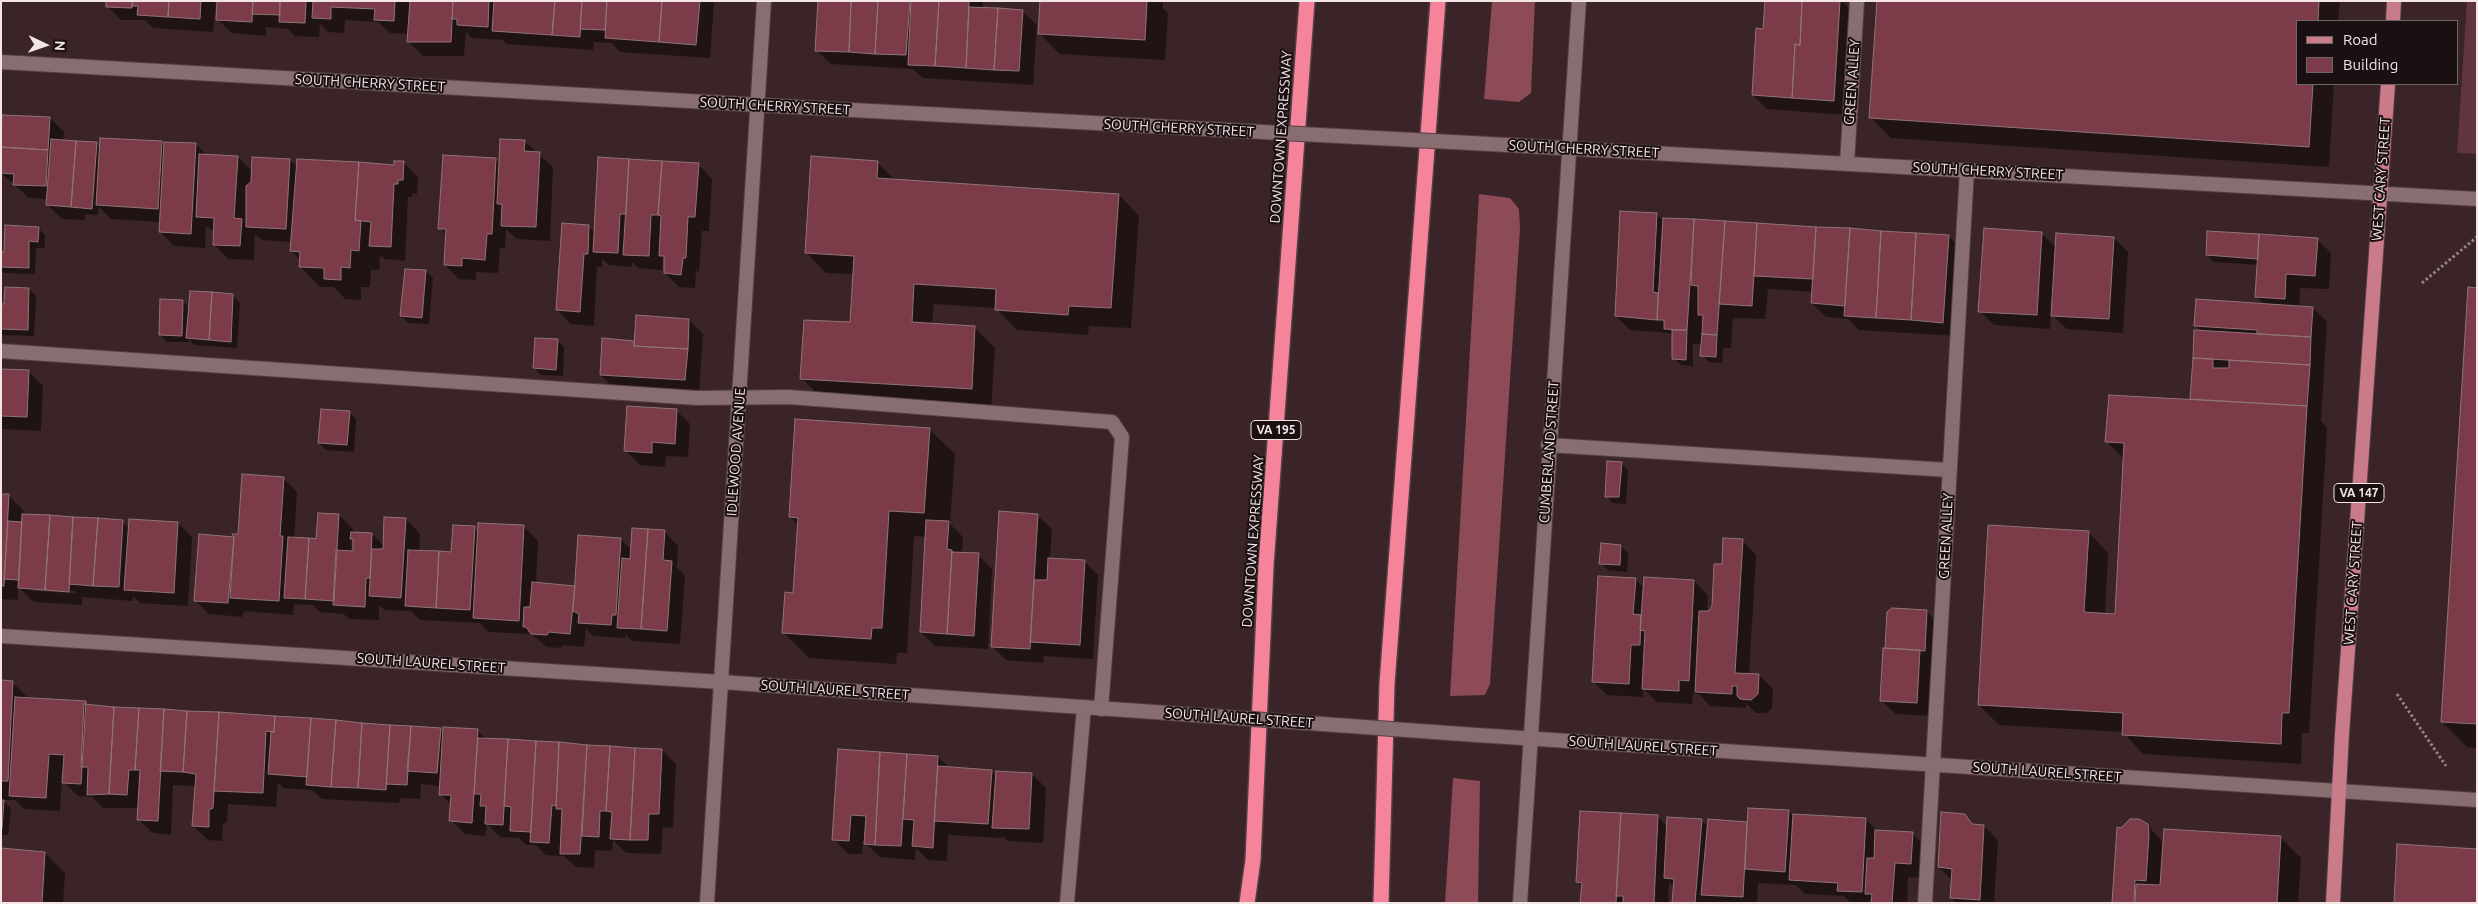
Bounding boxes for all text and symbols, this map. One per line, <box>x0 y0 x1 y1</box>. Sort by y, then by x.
north arrow <box>20 20 70 70</box>
legend <box>2296 20 2458 85</box>
text: Road <box>2343 31 2378 48</box>
street label: GREEN ALLEY <box>1841 38 1863 126</box>
text: N <box>52 40 68 51</box>
street label: DOWNTOWN EXPRESSWAY <box>1267 50 1295 224</box>
text: Building <box>2343 56 2398 73</box>
street label: SOUTH CHERRY STREET <box>294 71 446 95</box>
street label: SOUTH CHERRY STREET <box>699 94 851 118</box>
street label: SOUTH CHERRY STREET <box>1103 116 1255 140</box>
street label: WEST CARY STREET <box>2368 116 2394 242</box>
street label: SOUTH CHERRY STREET <box>1508 137 1660 161</box>
street label: SOUTH CHERRY STREET <box>1912 159 2064 183</box>
street label: CUMBERLAND STREET <box>1536 380 1562 524</box>
street label: IDLEWOOD AVENUE <box>723 387 749 517</box>
road number: VA 195 <box>1251 420 1301 440</box>
street label: DOWNTOWN EXPRESSWAY <box>1239 454 1267 628</box>
road number: VA 147 <box>2334 483 2384 502</box>
street label: GREEN ALLEY <box>1935 492 1957 580</box>
street label: WEST CARY STREET <box>2340 520 2366 646</box>
street label: SOUTH LAUREL STREET <box>356 649 506 677</box>
street label: SOUTH LAUREL STREET <box>760 676 910 704</box>
street label: SOUTH LAUREL STREET <box>1164 704 1314 732</box>
street label: SOUTH LAUREL STREET <box>1568 732 1718 760</box>
street label: SOUTH LAUREL STREET <box>1972 758 2122 786</box>

